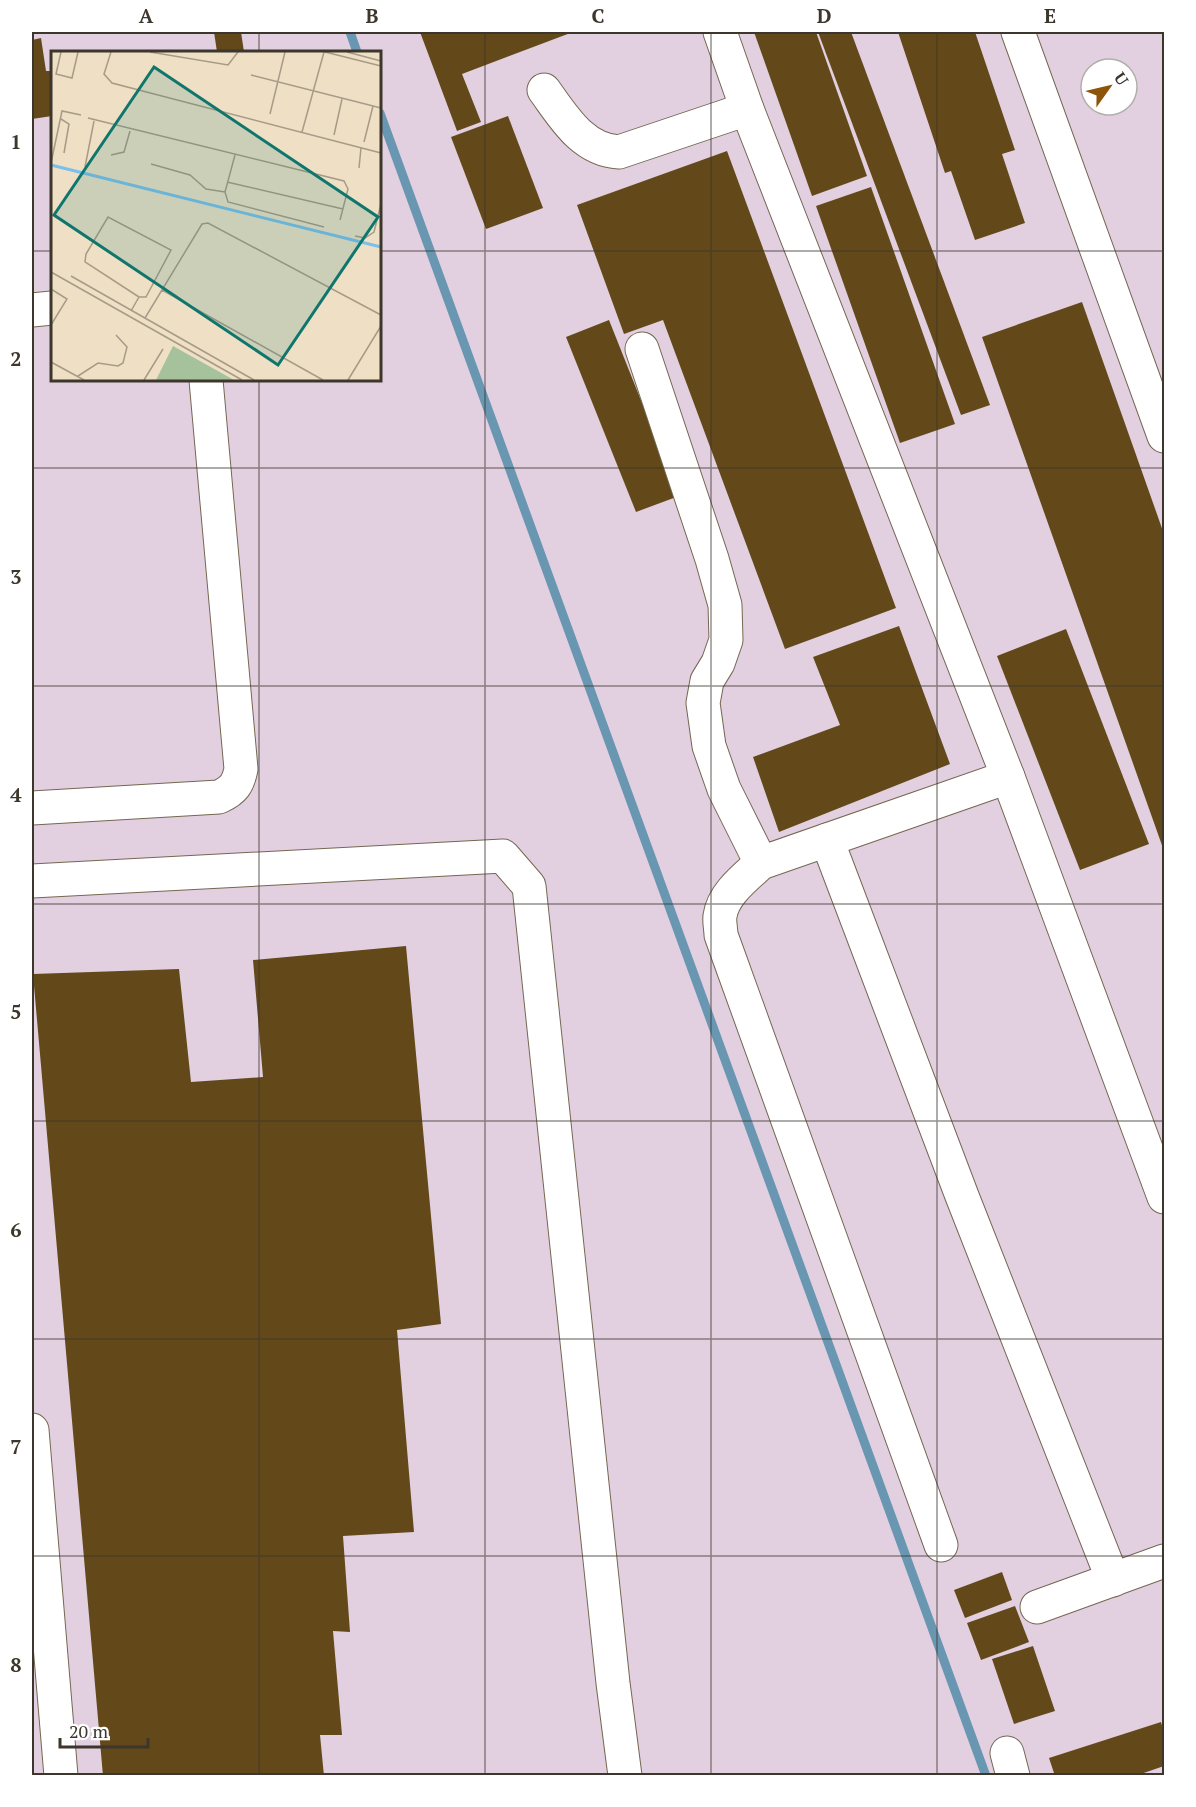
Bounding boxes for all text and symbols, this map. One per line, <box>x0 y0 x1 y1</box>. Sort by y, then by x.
text: A <box>139 2 154 29</box>
text: B <box>366 2 379 29</box>
text: C <box>591 2 605 29</box>
text: D <box>817 2 831 29</box>
text: E <box>1044 2 1056 29</box>
inset map <box>51 51 381 381</box>
north arrow <box>1079 57 1139 117</box>
text: U <box>1109 68 1134 90</box>
text: 1 <box>10 128 22 155</box>
text: 2 <box>10 345 22 372</box>
text: 3 <box>10 563 22 590</box>
text: 4 <box>10 781 22 808</box>
text: 5 <box>10 998 22 1025</box>
text: 6 <box>10 1216 22 1243</box>
text: 7 <box>10 1433 22 1460</box>
text: 8 <box>10 1651 22 1678</box>
scale bar <box>60 1711 148 1749</box>
text: 20 m <box>69 1719 109 1743</box>

